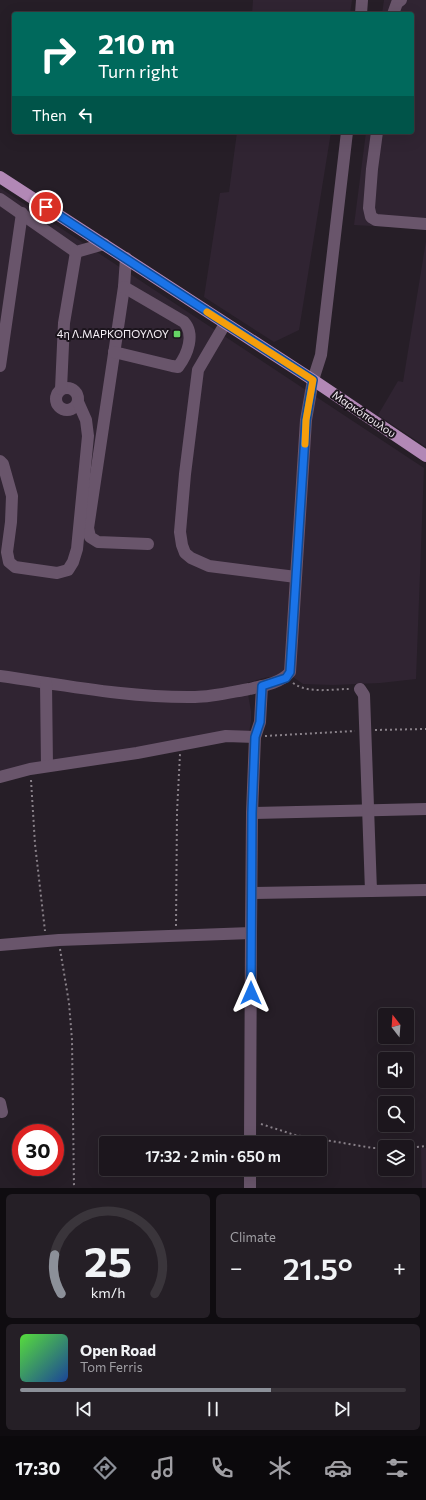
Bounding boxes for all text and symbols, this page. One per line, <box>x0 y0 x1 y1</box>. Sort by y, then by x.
text: 210 m <box>98 26 175 60</box>
icon: right <box>32 28 84 80</box>
text: Turn right <box>98 60 178 82</box>
icon: left <box>75 104 97 126</box>
text: Then <box>32 106 67 124</box>
pin <box>29 190 63 224</box>
icon: arrive <box>35 196 57 218</box>
place label: 4η Λ.ΜΑΡΚΟΠΟΥΛΟΥ <box>57 327 169 340</box>
marker: 4η Λ.ΜΑΡΚΟΠΟΥΛΟΥ <box>172 329 182 339</box>
street label: Μαρκόπουλου <box>330 388 398 440</box>
position arrow <box>230 972 272 1014</box>
north arrow <box>378 1008 414 1044</box>
map controls <box>378 1008 414 1176</box>
button: sound <box>378 1052 414 1088</box>
button: search <box>378 1096 414 1132</box>
speed limit sign: 30 <box>12 1124 64 1176</box>
button: layers <box>378 1140 414 1176</box>
text: 17:32 · 2 min · 650 m <box>145 1147 281 1165</box>
text: Climate <box>230 1229 276 1245</box>
text: 25 <box>84 1235 132 1286</box>
text: 21.5° <box>283 1249 353 1286</box>
text: − <box>230 1254 243 1281</box>
text: + <box>393 1254 406 1281</box>
text: km/h <box>91 1283 125 1301</box>
text: Open Road <box>80 1341 156 1359</box>
text: Tom Ferris <box>80 1359 143 1375</box>
icon: previous <box>73 1398 95 1420</box>
icon: pause <box>202 1398 224 1420</box>
icon: next <box>331 1398 353 1420</box>
icon: directions <box>91 1454 119 1482</box>
icon: music <box>149 1454 177 1482</box>
icon: phone <box>208 1454 236 1482</box>
icon: climate <box>266 1454 294 1482</box>
icon: car <box>324 1454 352 1482</box>
icon: filters <box>383 1454 411 1482</box>
text: 17:30 <box>15 1457 60 1479</box>

